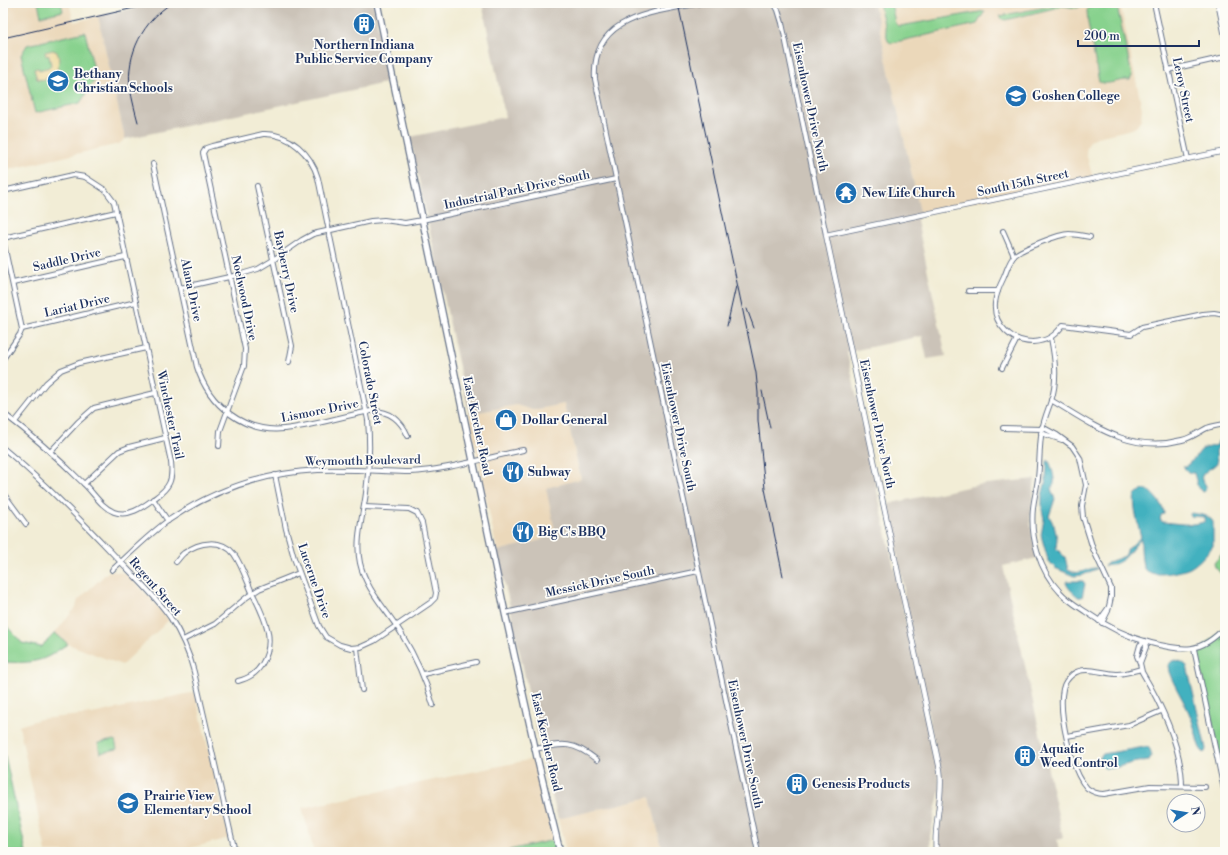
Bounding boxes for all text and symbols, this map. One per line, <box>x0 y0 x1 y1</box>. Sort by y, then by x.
building icon: Northern Indiana Public Service Company <box>351 11 377 37</box>
scale bar <box>1078 22 1199 48</box>
text: 200 m <box>1084 29 1120 44</box>
place label: Northern Indiana Public Service Company <box>295 38 434 67</box>
street label: Eisenhower Drive North <box>789 41 831 173</box>
street label: Leroy Street <box>1169 56 1197 125</box>
place label: Bethany Christian Schools <box>74 67 173 96</box>
school or university icon: Bethany Christian Schools <box>45 68 71 94</box>
school or university icon: Goshen College <box>1003 83 1029 109</box>
place label: Goshen College <box>1032 89 1121 104</box>
street label: South 15th Street <box>976 166 1071 200</box>
street label: Industrial Park Drive South <box>443 167 591 213</box>
temple icon: New Life Church <box>833 180 859 206</box>
place label: New Life Church <box>862 186 956 201</box>
street label: Bayberry Drive <box>270 229 302 314</box>
street label: Saddle Drive <box>32 245 102 275</box>
street label: Noelwood Drive <box>228 254 260 342</box>
street label: Alana Drive <box>177 256 205 323</box>
street label: Lariat Drive <box>43 291 111 321</box>
street label: Colorado Street <box>355 340 386 427</box>
street label: Eisenhower Drive North <box>856 358 898 490</box>
street label: Eisenhower Drive South <box>657 361 699 493</box>
street label: Winchester Trail <box>153 368 187 461</box>
street label: East Kercher Road <box>459 375 495 477</box>
street label: Lismore Drive <box>280 396 360 426</box>
shop icon: Dollar General <box>493 407 519 433</box>
place label: Dollar General <box>522 413 607 428</box>
street label: Weymouth Boulevard <box>304 452 421 470</box>
restaurant icon: Subway <box>500 459 526 485</box>
place label: Subway <box>528 465 572 480</box>
restaurant icon: Big C's BBQ <box>510 519 536 545</box>
place label: Big C's BBQ <box>538 525 606 540</box>
street label: Lucerne Drive <box>294 541 334 621</box>
street label: Regent Street <box>125 555 185 620</box>
street label: Messick Drive South <box>544 563 656 601</box>
street label: Eisenhower Drive South <box>724 678 766 810</box>
street label: East Kercher Road <box>527 691 565 793</box>
place label: Aquatic Weed Control <box>1039 742 1118 771</box>
building icon: Aquatic Weed Control <box>1012 743 1038 769</box>
building icon: Genesis Products <box>784 771 810 797</box>
place label: Genesis Products <box>812 777 910 792</box>
place label: Prairie View Elementary School <box>144 789 251 818</box>
school or university icon: Prairie View Elementary School <box>115 790 141 816</box>
north arrow <box>1166 793 1206 833</box>
text: N <box>1187 805 1203 817</box>

